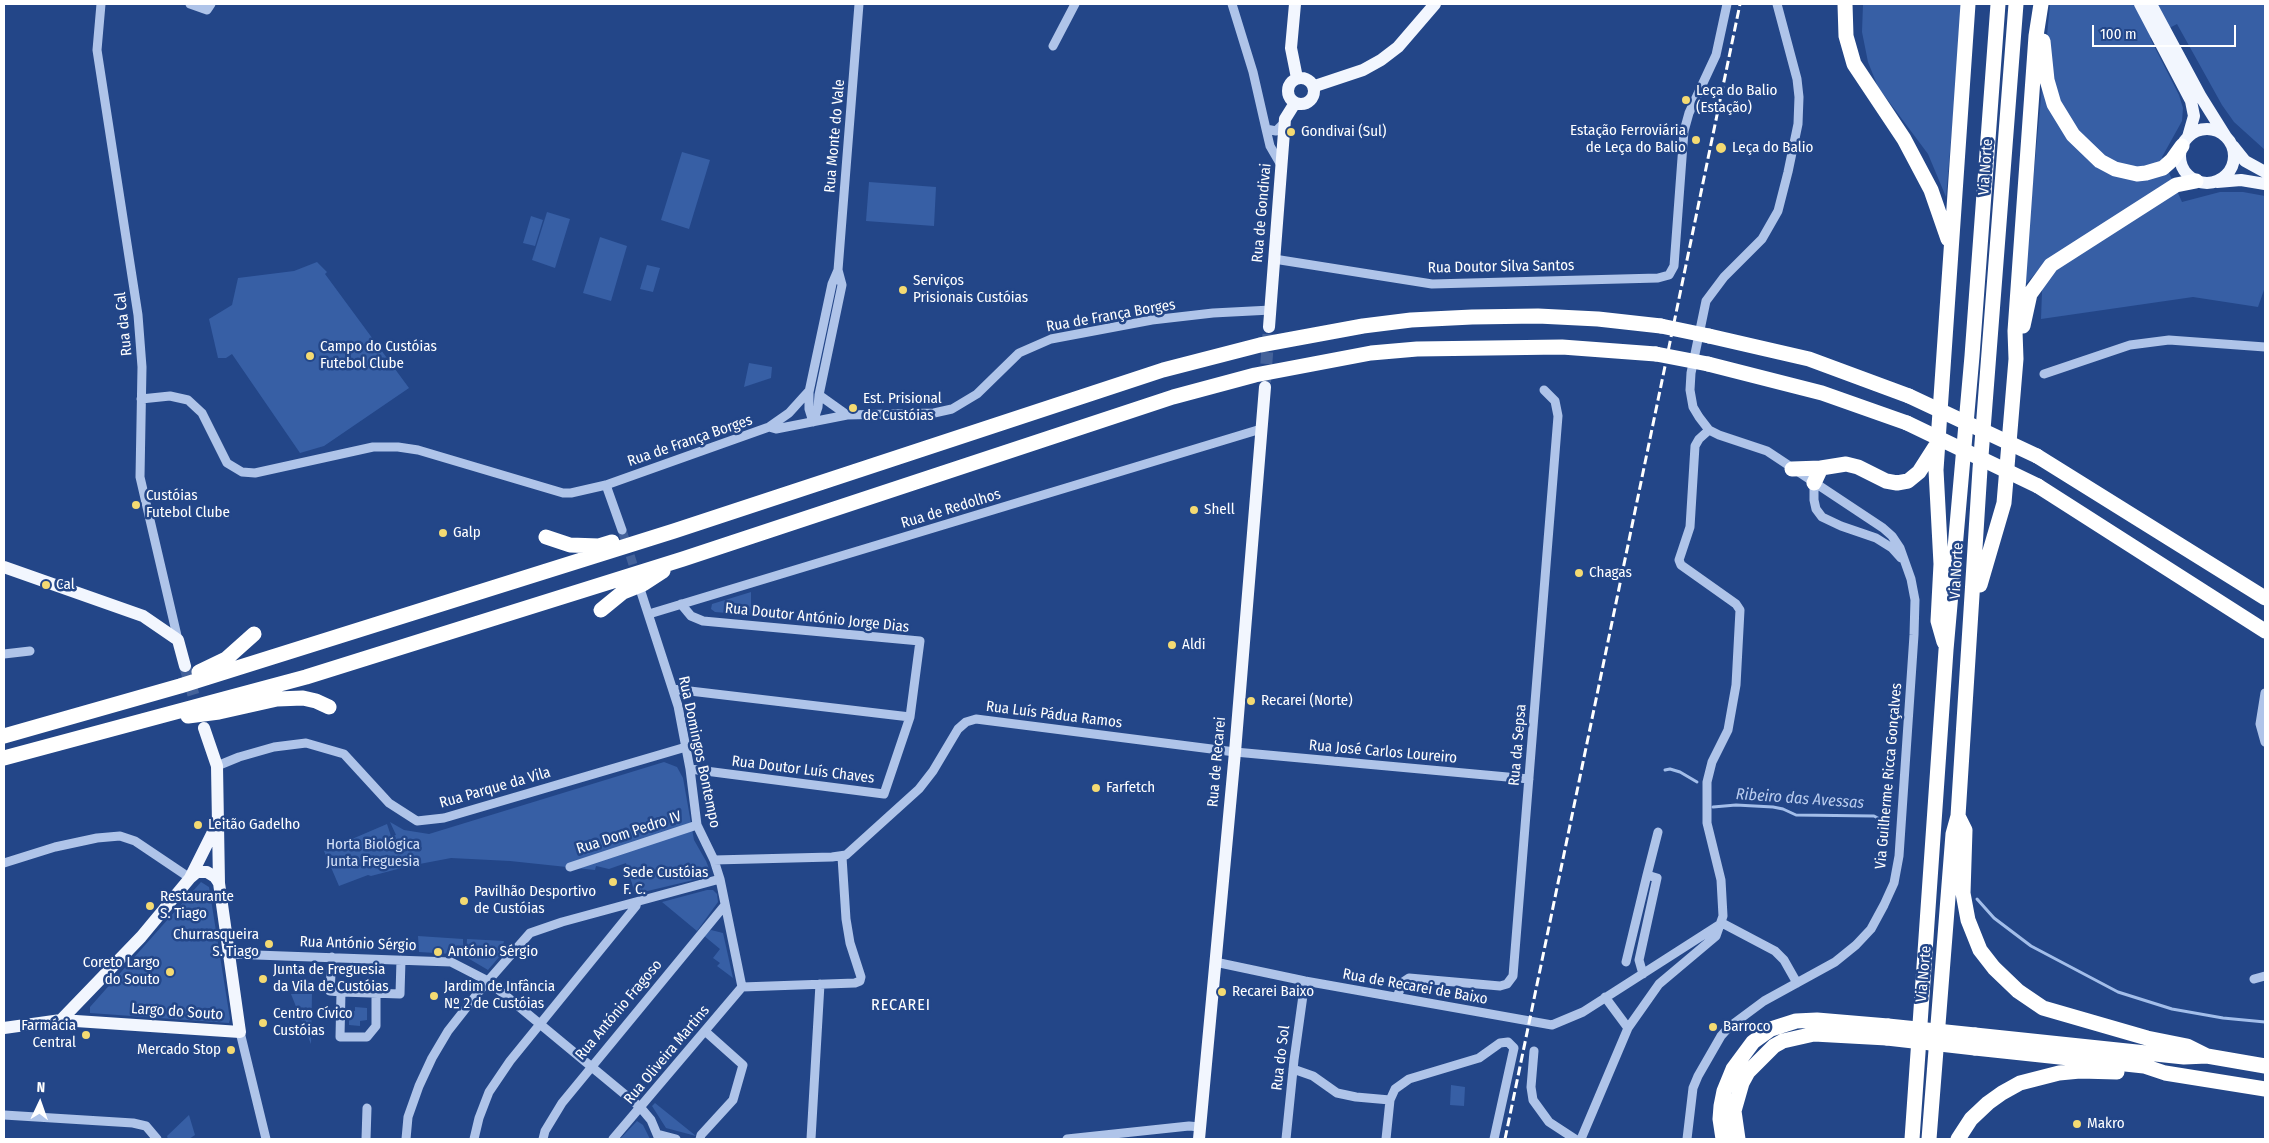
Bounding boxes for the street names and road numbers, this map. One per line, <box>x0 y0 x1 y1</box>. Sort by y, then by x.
street label: Rua Monte do Vale <box>821 78 849 194</box>
street label: Via Norte <box>1975 138 1997 196</box>
street label: Rua de Gondivai <box>1249 163 1275 263</box>
street label: Rua Doutor Silva Santos <box>1427 257 1575 277</box>
street label: Rua da Cal <box>112 291 136 357</box>
street label: Rua de França Borges <box>1045 296 1177 336</box>
street label: Rua de França Borges <box>625 411 755 471</box>
street label: Rua de Redolhos <box>899 485 1003 533</box>
street label: Via Norte <box>1947 542 1967 600</box>
street label: Rua Doutor António Jorge Dias <box>724 599 910 637</box>
street label: Rua Domingos Bontempo <box>674 674 724 830</box>
street label: Via Guilherme Ricca Gonçalves <box>1872 682 1906 870</box>
street label: Rua Luís Pádua Ramos <box>985 698 1123 732</box>
street label: Rua da Sepsa <box>1505 703 1531 787</box>
street label: Rua de Recarei <box>1204 716 1230 808</box>
street label: Rua José Carlos Loureiro <box>1308 737 1458 767</box>
street label: Rua Doutor Luís Chaves <box>731 752 875 788</box>
street label: Rua Parque da Vila <box>437 764 553 812</box>
street label: Rua Dom Pedro IV <box>574 808 684 858</box>
street label: Rua António Sérgio <box>299 933 417 955</box>
street label: Via Norte <box>1913 945 1935 1003</box>
street label: Rua António Fragoso <box>572 956 666 1064</box>
street label: Rua de Recarei de Baixo <box>1341 965 1489 1009</box>
street label: Largo do Souto <box>130 1000 224 1024</box>
street label: Rua Oliveira Martins <box>620 1002 714 1108</box>
street label: Rua do Sol <box>1268 1024 1294 1092</box>

